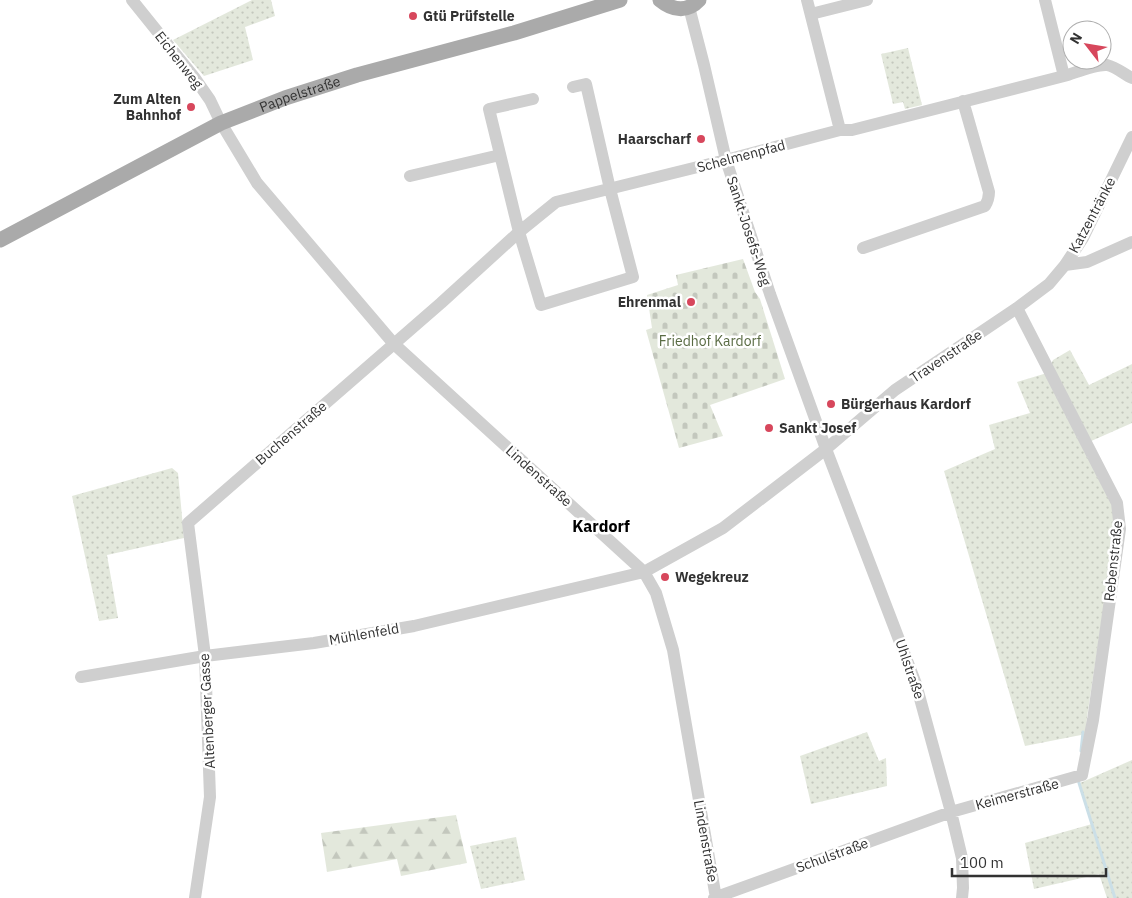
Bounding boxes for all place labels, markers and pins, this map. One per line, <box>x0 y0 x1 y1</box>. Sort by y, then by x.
place label: Gtü Prüfstelle <box>423 7 515 25</box>
marker: Gtü Prüfstelle <box>407 10 419 22</box>
place label: Zum Alten Bahnhof <box>113 90 181 124</box>
marker: Zum Alten Bahnhof <box>185 101 197 113</box>
place label: Haarscharf <box>618 130 691 148</box>
marker: Haarscharf <box>695 133 707 145</box>
place label: Ehrenmal <box>618 293 681 311</box>
marker: Ehrenmal <box>685 296 697 308</box>
place label: Bürgerhaus Kardorf <box>841 395 971 413</box>
marker: Bürgerhaus Kardorf <box>825 398 837 410</box>
place label: Sankt Josef <box>779 419 856 437</box>
marker: Sankt Josef <box>763 422 775 434</box>
place label: Wegekreuz <box>675 568 749 586</box>
marker: Wegekreuz <box>659 571 671 583</box>

